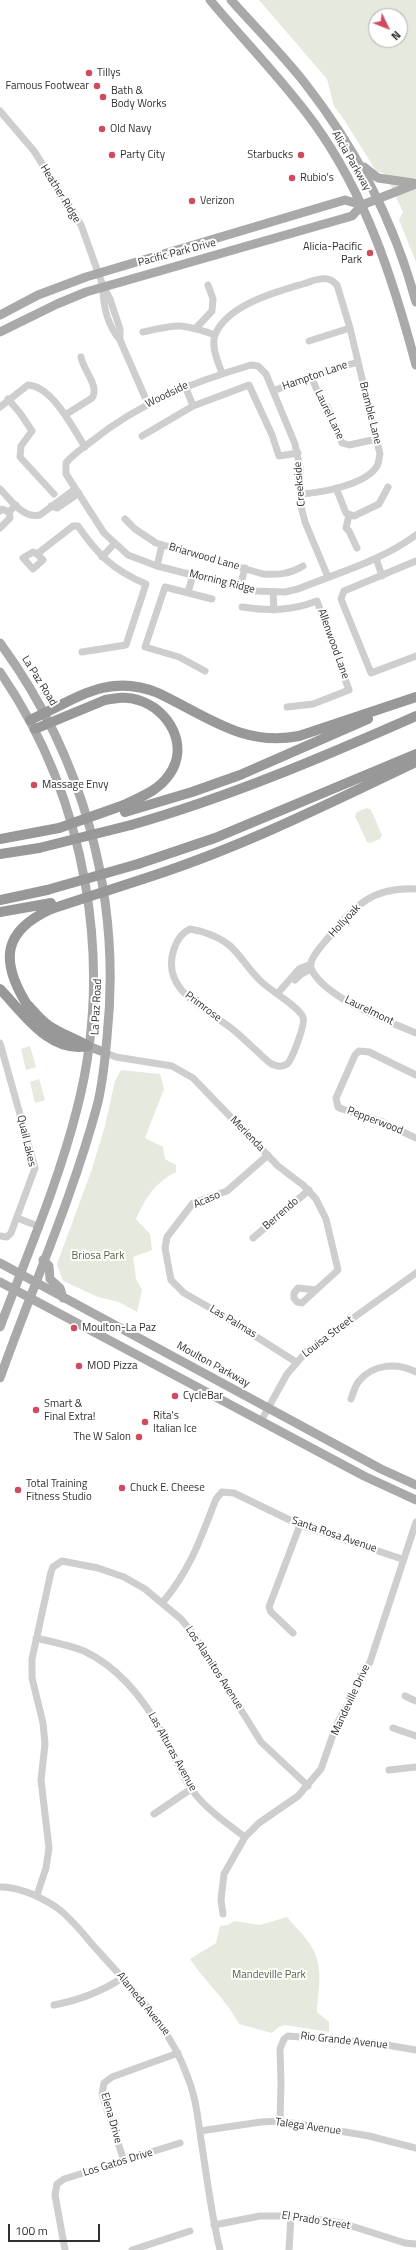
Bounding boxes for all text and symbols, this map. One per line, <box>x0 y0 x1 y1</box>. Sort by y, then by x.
north arrow <box>368 8 408 48</box>
text: N <box>388 27 404 44</box>
place label: Tillys <box>97 66 121 80</box>
marker: Tillys <box>84 68 94 78</box>
place label: Famous Footwear <box>5 79 89 93</box>
marker: Famous Footwear <box>92 81 102 91</box>
place label: Bath & Body Works <box>111 84 167 110</box>
marker: Bath & Body Works <box>98 92 108 102</box>
place label: Old Navy <box>110 122 152 136</box>
marker: Old Navy <box>97 124 107 134</box>
street label: Alicia Parkway <box>329 129 373 193</box>
place label: Party City <box>120 148 165 162</box>
place label: Starbucks <box>247 148 293 162</box>
marker: Party City <box>107 150 117 160</box>
marker: Starbucks <box>296 150 306 160</box>
street label: Heather Ridge <box>37 162 83 226</box>
place label: Rubio's <box>300 171 334 185</box>
marker: Rubio's <box>287 173 297 183</box>
place label: Verizon <box>200 194 235 208</box>
marker: Verizon <box>187 196 197 206</box>
street label: Pacific Park Drive <box>137 236 217 270</box>
place label: Alicia-Pacific Park <box>303 240 362 266</box>
marker: Alicia-Pacific Park <box>365 248 375 258</box>
street label: Hampton Lane <box>281 359 349 393</box>
street label: Woodside <box>143 379 191 411</box>
street label: Bramble Lane <box>356 380 384 446</box>
street label: Laurel Lane <box>311 388 347 442</box>
street label: Creekside <box>291 461 309 507</box>
street label: Briarwood Lane <box>167 541 241 573</box>
street label: Morning Ridge <box>188 567 256 597</box>
street label: Allenwood Lane <box>314 607 352 681</box>
street label: La Paz Road <box>18 654 60 708</box>
place label: Massage Envy <box>42 778 109 792</box>
marker: Massage Envy <box>29 780 39 790</box>
street label: Hollyoak <box>327 902 363 940</box>
street label: La Paz Road <box>89 978 105 1036</box>
street label: Primrose <box>182 989 224 1025</box>
street label: Laurelmont <box>342 993 396 1029</box>
street label: Pepperwood <box>345 1104 405 1138</box>
street label: Quail Lakes <box>14 1114 38 1168</box>
street label: Merienda <box>227 1114 267 1154</box>
street label: Acaso <box>192 1188 222 1212</box>
street label: Berrendo <box>260 1195 302 1233</box>
park label: Briosa Park <box>72 1249 124 1263</box>
street label: Las Palmas <box>207 1303 259 1341</box>
street label: Louisa Street <box>300 1313 356 1361</box>
place label: Moulton-La Paz <box>82 1321 156 1335</box>
marker: Moulton-La Paz <box>69 1323 79 1333</box>
street label: Moulton Parkway <box>174 1339 252 1391</box>
place label: MOD Pizza <box>87 1359 137 1373</box>
marker: MOD Pizza <box>74 1361 84 1371</box>
place label: CycleBar <box>183 1389 223 1403</box>
marker: CycleBar <box>170 1391 180 1401</box>
place label: Smart & Final Extra! <box>44 1397 96 1423</box>
marker: Smart & Final Extra! <box>31 1405 41 1415</box>
place label: Rita's Italian Ice <box>153 1409 197 1435</box>
marker: Rita's Italian Ice <box>140 1417 150 1427</box>
place label: The W Salon <box>73 1430 131 1444</box>
marker: The W Salon <box>134 1432 144 1442</box>
place label: Total Training Fitness Studio <box>26 1477 92 1503</box>
place label: Chuck E. Cheese <box>130 1481 205 1495</box>
marker: Chuck E. Cheese <box>117 1483 127 1493</box>
marker: Total Training Fitness Studio <box>13 1485 23 1495</box>
street label: Santa Rosa Avenue <box>290 1514 378 1556</box>
street label: Los Alamitos Avenue <box>182 1624 246 1712</box>
street label: Mandeville Drive <box>329 1662 373 1738</box>
street label: Las Alturas Avenue <box>145 1710 199 1794</box>
park label: Mandeville Park <box>232 1968 306 1982</box>
street label: Alameda Avenue <box>113 1970 173 2038</box>
street label: Rio Grande Avenue <box>300 2030 388 2052</box>
street label: Elena Drive <box>97 2091 125 2145</box>
street label: Talega Avenue <box>274 2116 342 2138</box>
street label: Los Gatos Drive <box>82 2146 154 2180</box>
street label: El Prado Street <box>281 2209 351 2233</box>
scale bar <box>10 2216 102 2242</box>
text: 100 m <box>15 2221 48 2240</box>

